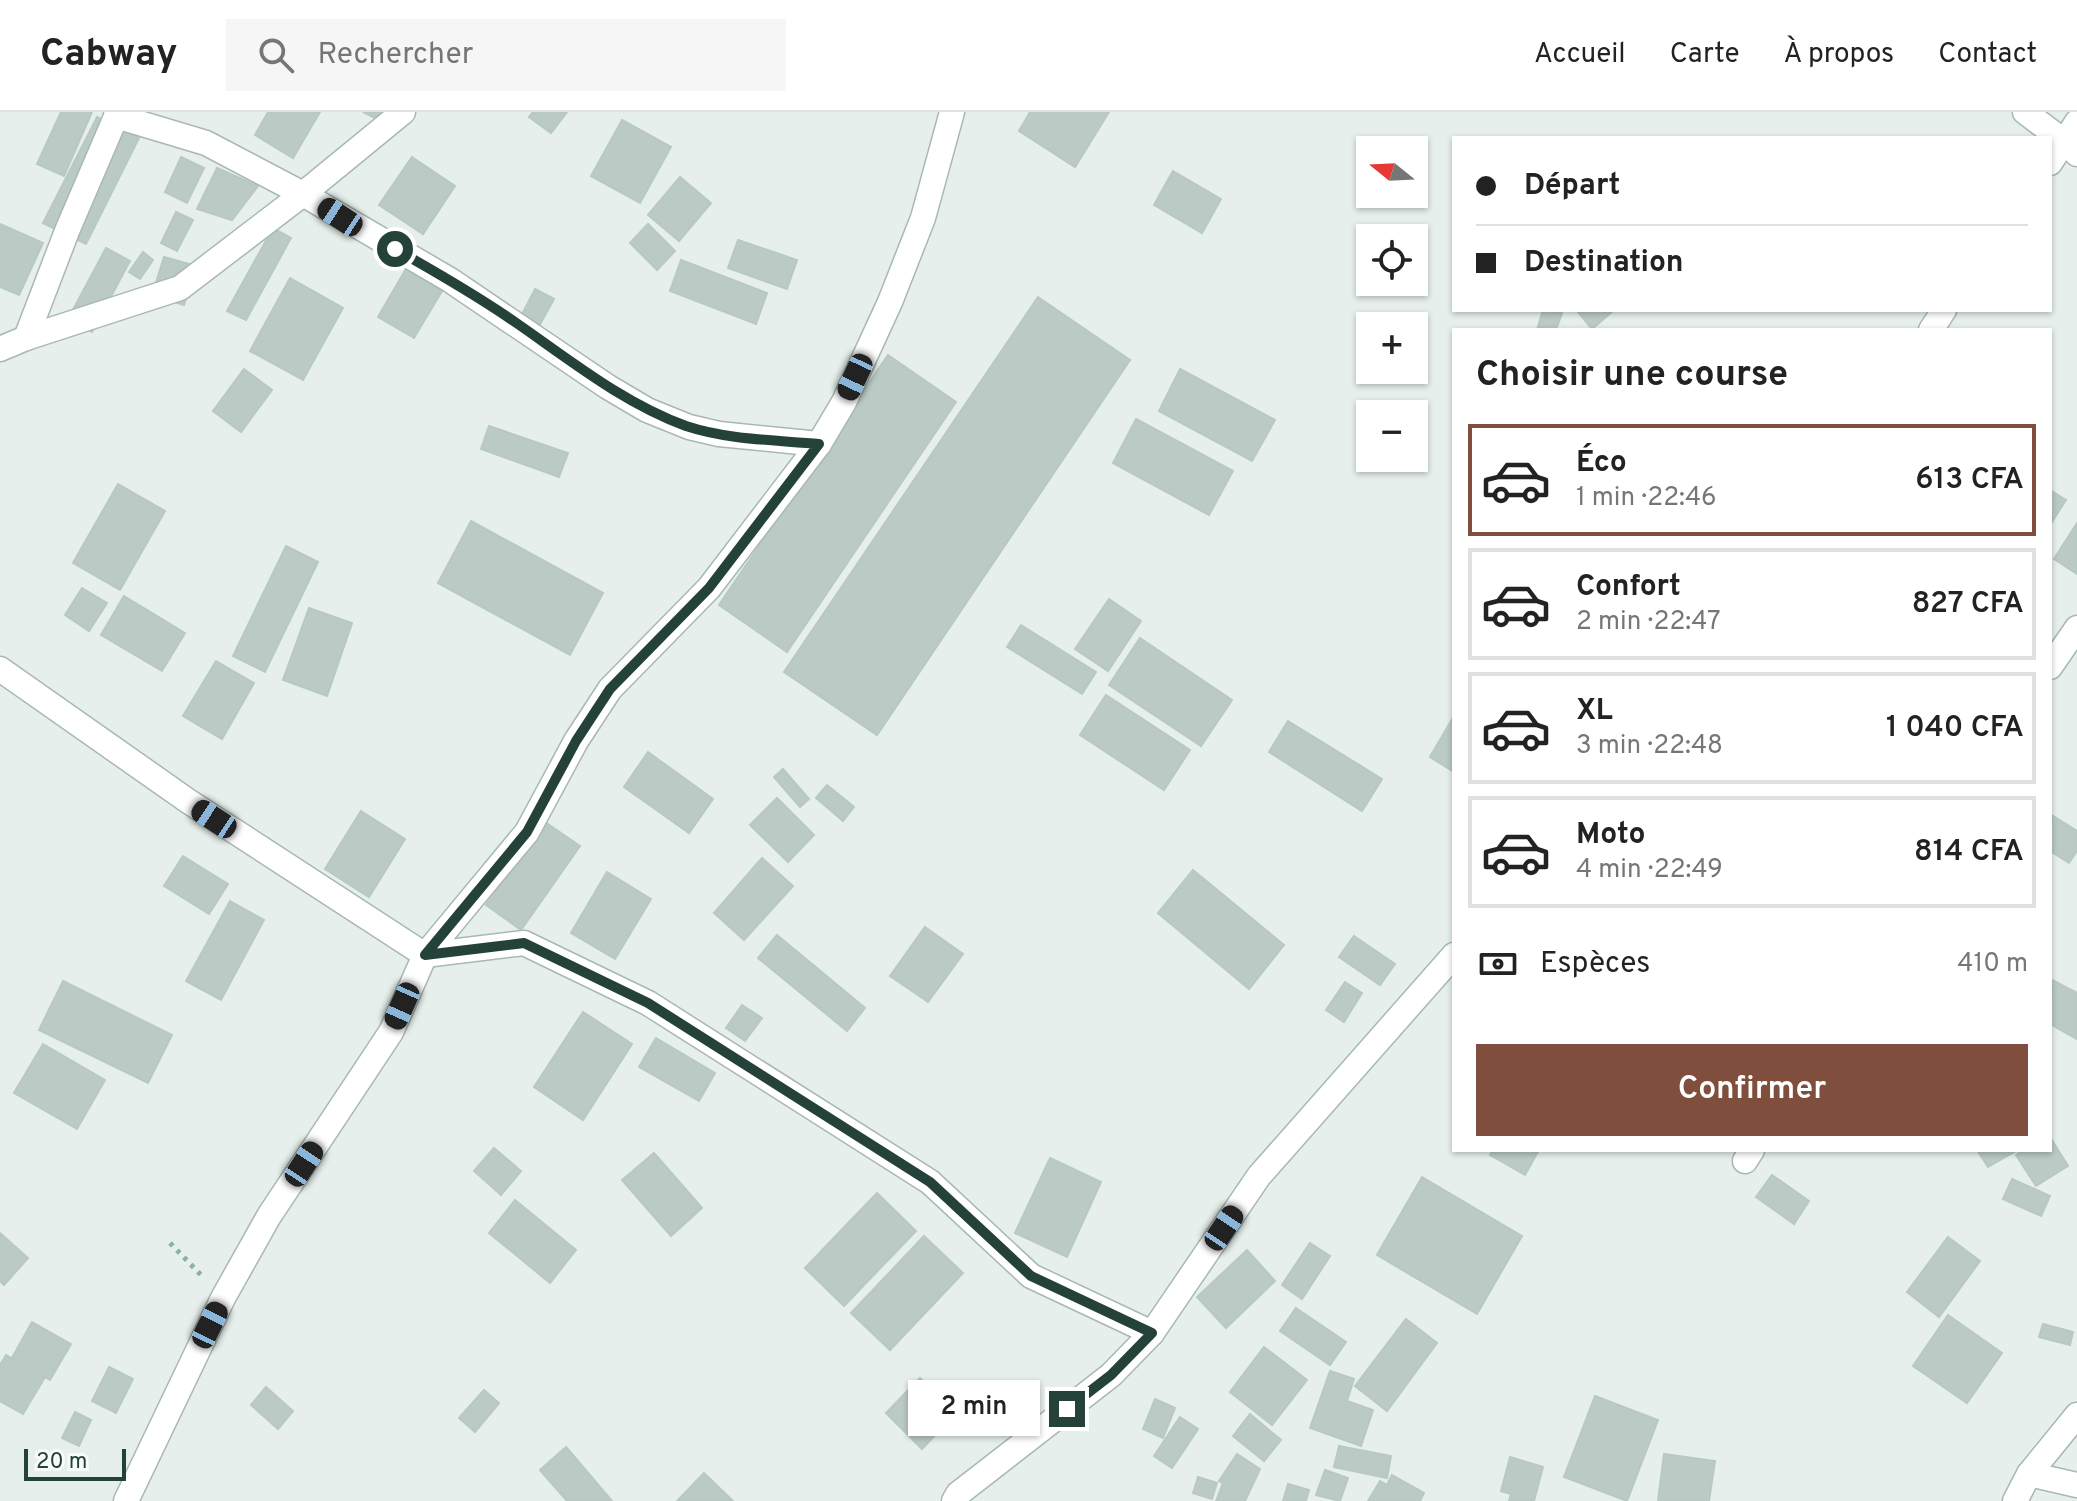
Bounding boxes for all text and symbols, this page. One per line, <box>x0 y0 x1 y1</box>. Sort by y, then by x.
search box <box>226 19 786 91</box>
text: Cabway <box>40 31 178 80</box>
icon: search <box>254 33 298 77</box>
text: Rechercher <box>318 37 474 74</box>
text: Accueil <box>1534 37 1626 73</box>
text: Carte <box>1670 37 1740 73</box>
text: À propos <box>1784 37 1894 73</box>
text: Contact <box>1938 37 2037 73</box>
north arrow <box>1356 136 1428 208</box>
map controls <box>1356 136 1428 472</box>
text: Départ <box>1524 168 1620 205</box>
car <box>313 194 367 240</box>
button: locate <box>1356 224 1428 296</box>
route start <box>377 231 413 267</box>
text: Destination <box>1524 245 1683 282</box>
button: + <box>1356 312 1428 384</box>
car <box>834 350 876 404</box>
text: Choisir une course <box>1476 353 1788 399</box>
button: − <box>1356 400 1428 472</box>
icon: car <box>1480 444 1552 516</box>
text: Éco <box>1576 445 1627 482</box>
text: 613 CFA <box>1915 462 2024 499</box>
text: 1 min · 22:46 <box>1576 482 1717 515</box>
icon: car <box>1480 568 1552 640</box>
text: Confort <box>1576 569 1681 606</box>
text: 827 CFA <box>1912 586 2024 623</box>
text: 2 min · 22:47 <box>1576 606 1721 639</box>
icon: car <box>1480 692 1552 764</box>
text: XL <box>1576 693 1613 730</box>
text: 1 040 CFA <box>1886 710 2024 747</box>
text: 3 min · 22:48 <box>1576 730 1723 763</box>
car <box>187 796 241 842</box>
icon: car <box>1480 816 1552 888</box>
text: Moto <box>1576 817 1646 854</box>
text: 814 CFA <box>1914 834 2024 871</box>
text: 4 min · 22:49 <box>1576 854 1723 887</box>
icon: cash <box>1476 942 1520 986</box>
text: Espèces <box>1540 946 1650 983</box>
text: 410 m <box>1957 948 2028 981</box>
car <box>381 979 423 1033</box>
button: Confirmer <box>1476 1044 2028 1136</box>
car <box>281 1137 327 1191</box>
car <box>1201 1201 1247 1255</box>
car <box>189 1298 231 1352</box>
callout: 2 min <box>907 1381 1039 1437</box>
text: 2 min <box>940 1391 1008 1424</box>
route end <box>1049 1391 1085 1427</box>
scale bar <box>24 1445 126 1481</box>
text: 20 m <box>36 1449 87 1476</box>

